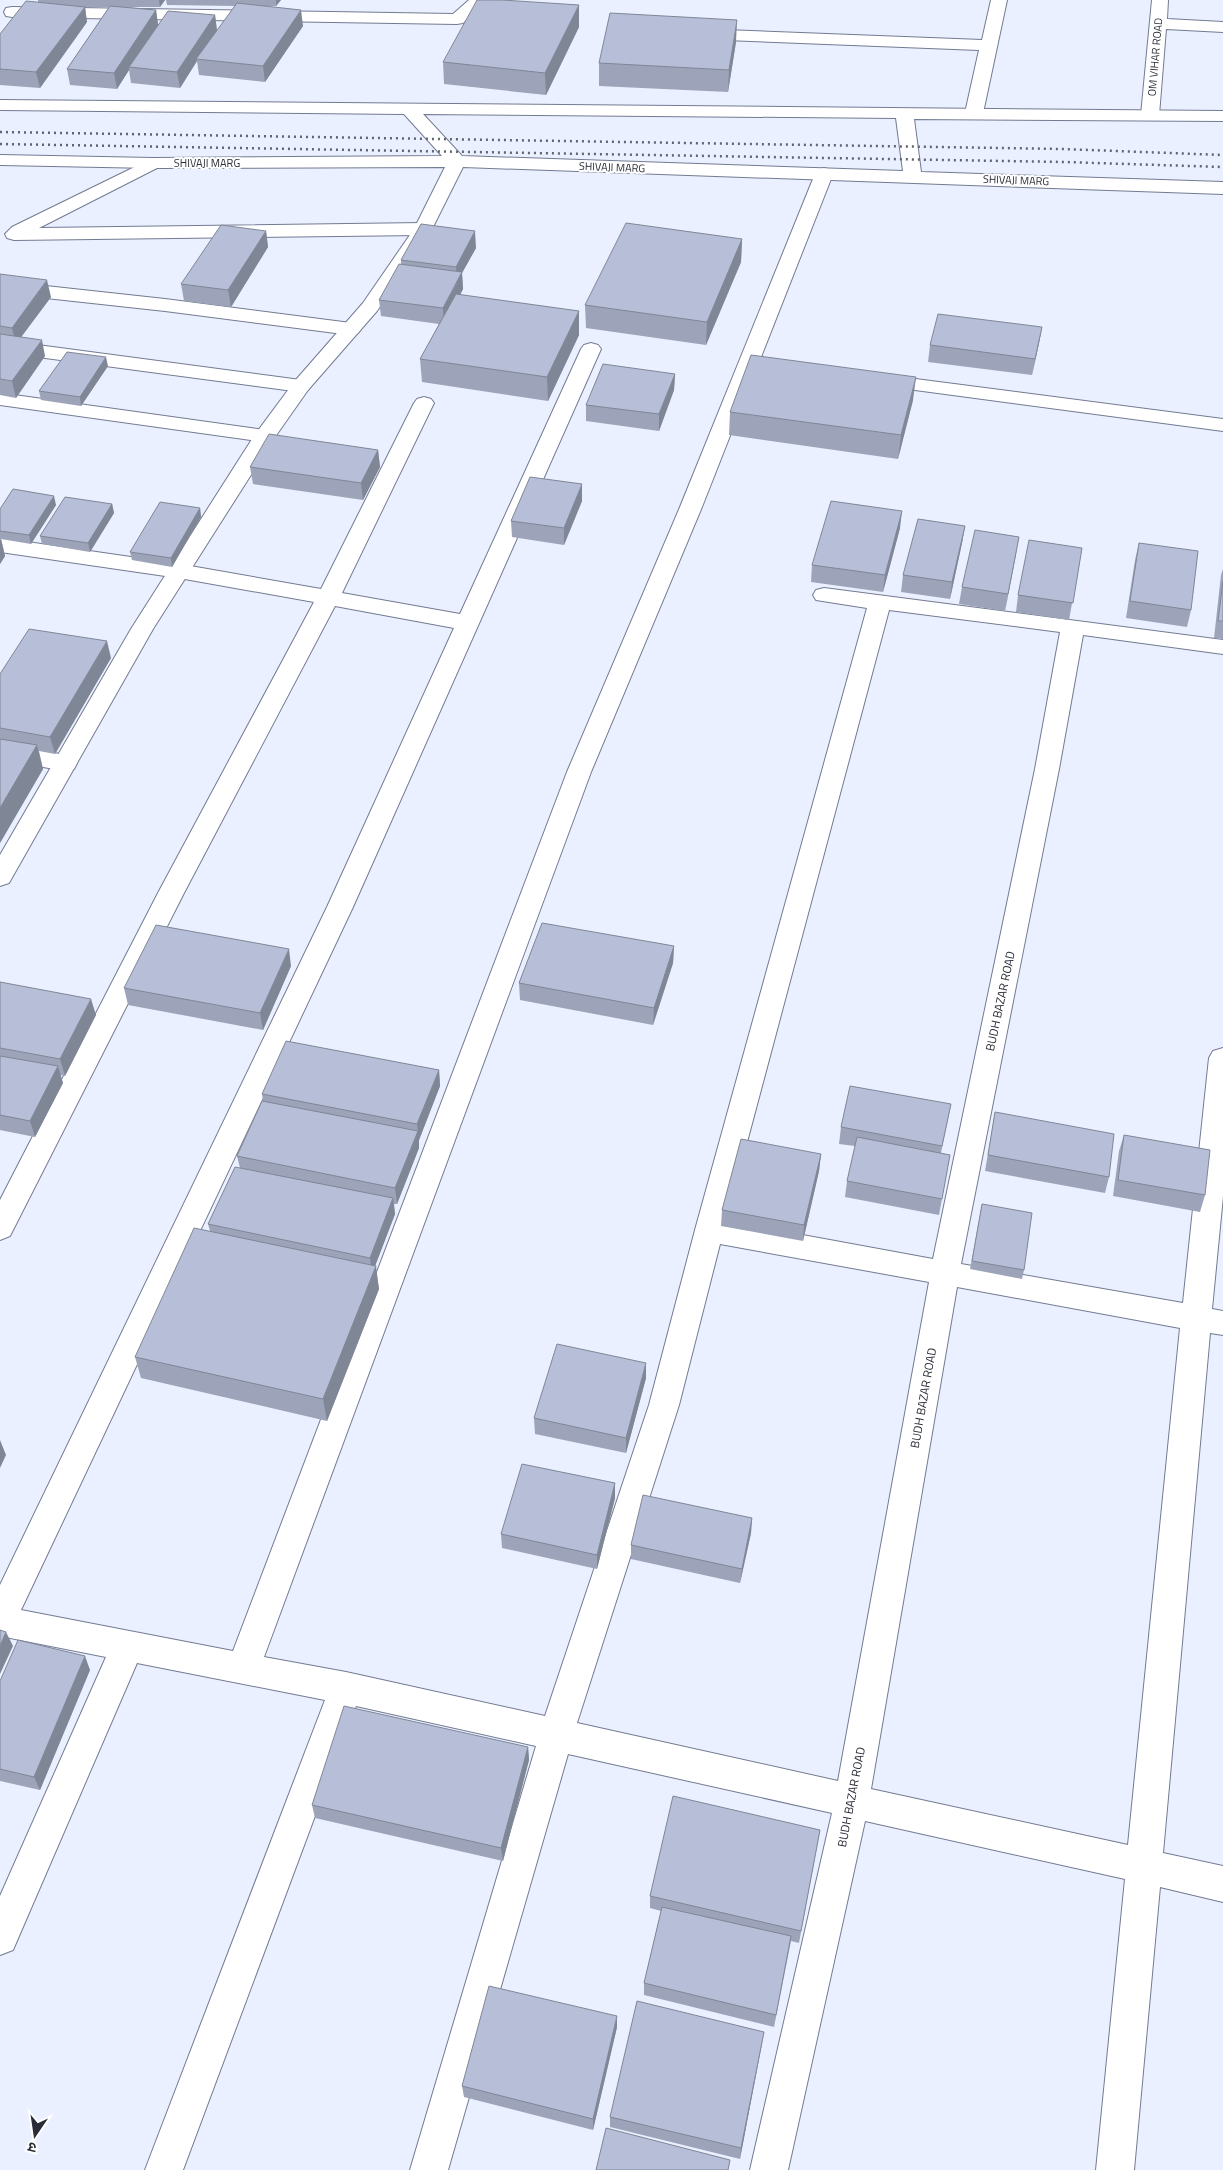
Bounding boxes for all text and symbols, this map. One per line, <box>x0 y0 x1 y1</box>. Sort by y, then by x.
street label: OM VIHAR ROAD <box>1144 17 1166 97</box>
street label: SHIVAJI MARG <box>174 155 240 171</box>
street label: SHIVAJI MARG <box>579 158 646 176</box>
street label: SHIVAJI MARG <box>983 171 1050 189</box>
street label: BUDH BAZAR ROAD <box>980 949 1020 1053</box>
street label: BUDH BAZAR ROAD <box>905 1346 941 1450</box>
street label: BUDH BAZAR ROAD <box>832 1745 870 1849</box>
north arrow <box>10 2110 60 2160</box>
text: उ <box>25 2137 38 2159</box>

